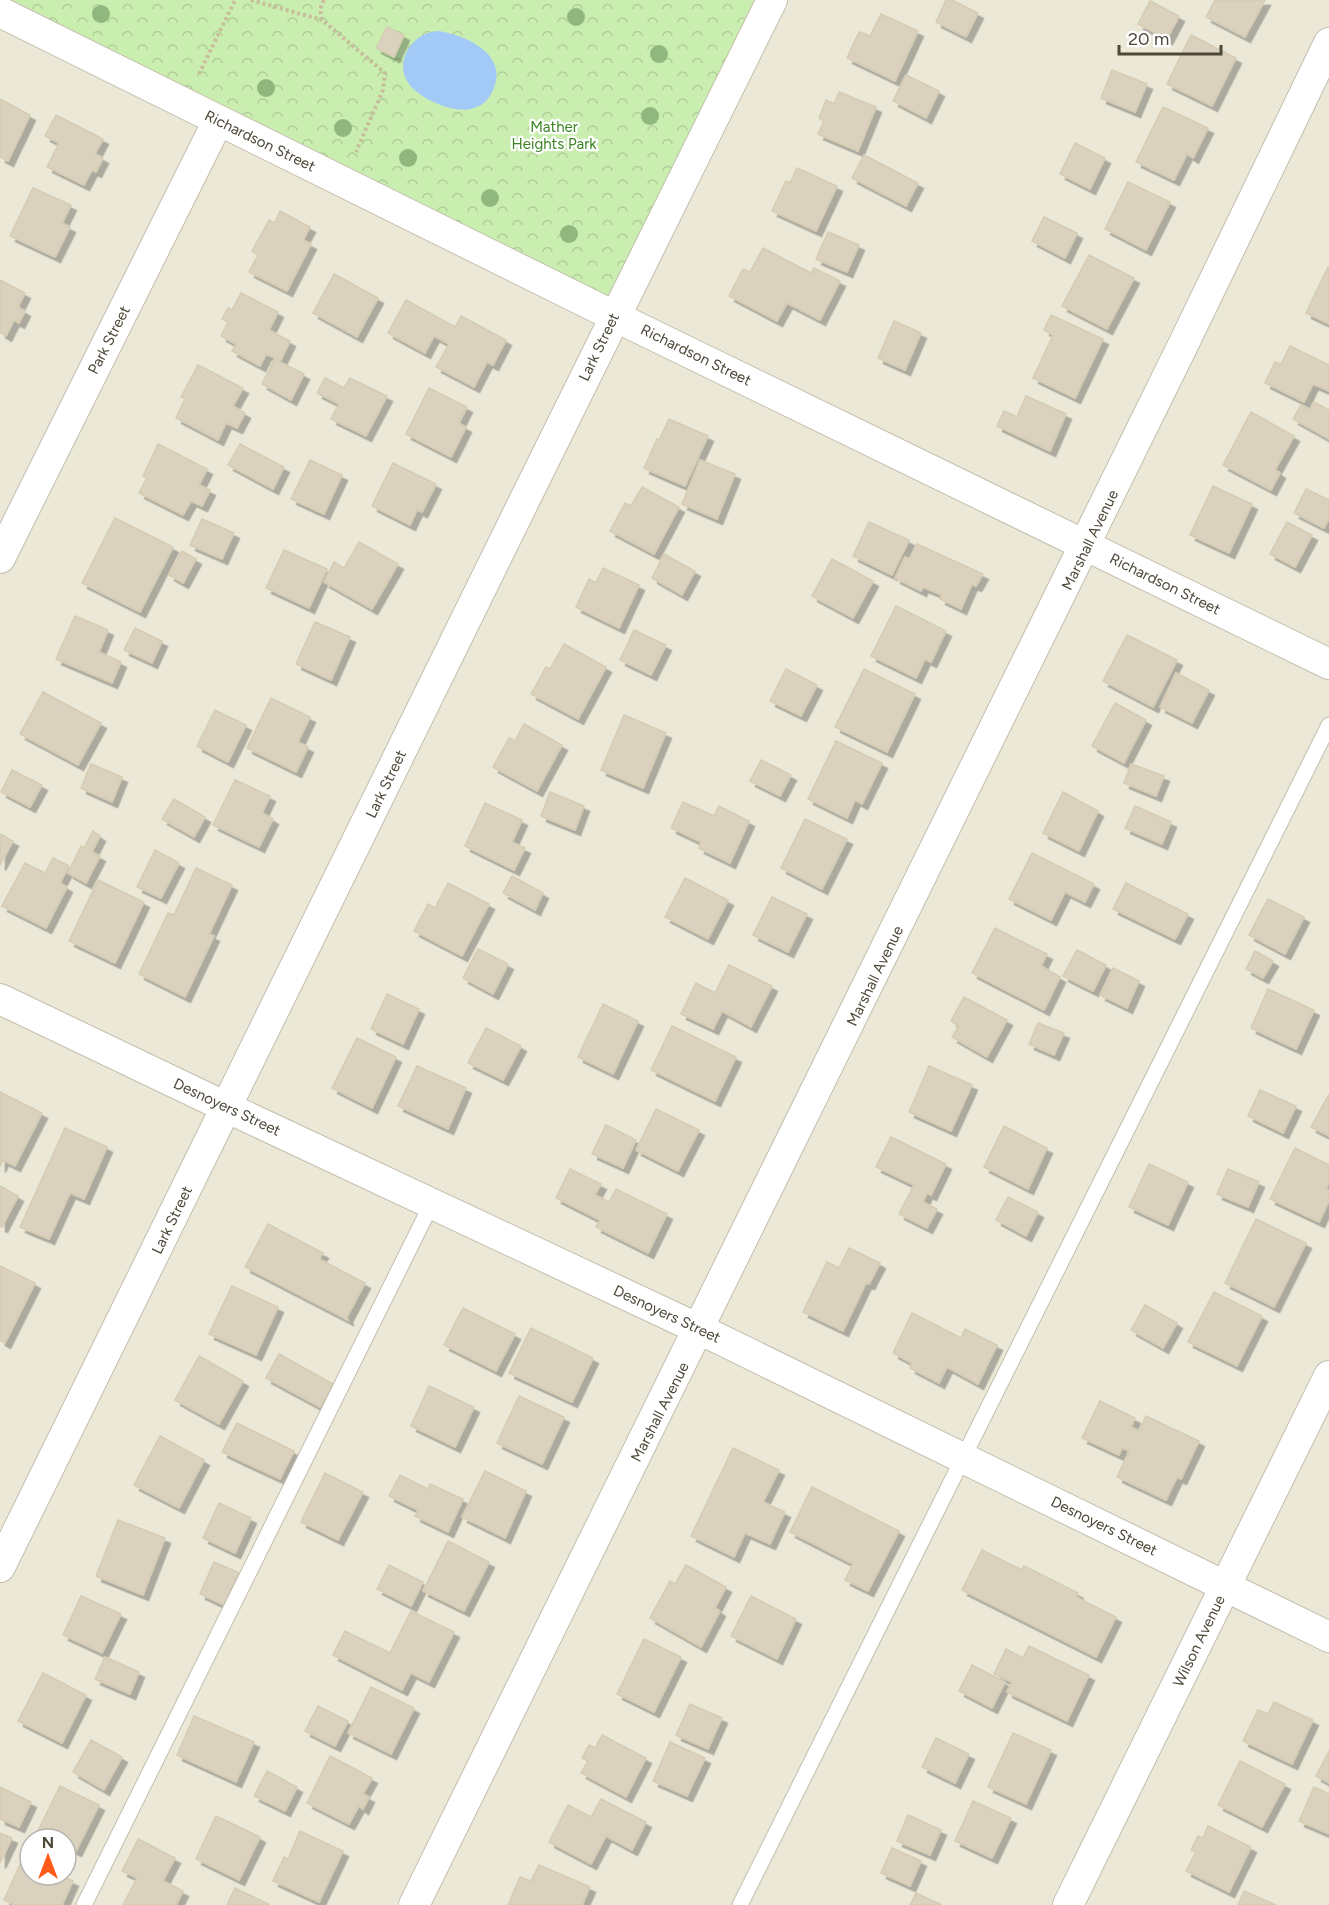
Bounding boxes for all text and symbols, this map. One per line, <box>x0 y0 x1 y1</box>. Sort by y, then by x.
scale bar <box>1119 18 1221 56</box>
text: 20 m <box>1128 28 1169 50</box>
street label: Richardson Street <box>202 106 318 176</box>
park label: Mather Heights Park <box>511 118 597 153</box>
street label: Park Street <box>84 303 134 377</box>
street label: Lark Street <box>575 310 623 384</box>
street label: Richardson Street <box>638 320 754 390</box>
street label: Marshall Avenue <box>1058 487 1122 593</box>
street label: Richardson Street <box>1107 549 1223 619</box>
street label: Lark Street <box>362 747 410 821</box>
street label: Marshall Avenue <box>843 923 907 1029</box>
street label: Desnoyers Street <box>171 1074 284 1140</box>
street label: Lark Street <box>148 1183 196 1257</box>
street label: Desnoyers Street <box>611 1281 724 1347</box>
street label: Marshall Avenue <box>627 1359 693 1465</box>
street label: Desnoyers Street <box>1048 1492 1160 1560</box>
street label: Wilson Avenue <box>1169 1592 1229 1690</box>
north arrow <box>18 1827 78 1887</box>
text: N <box>42 1833 54 1852</box>

